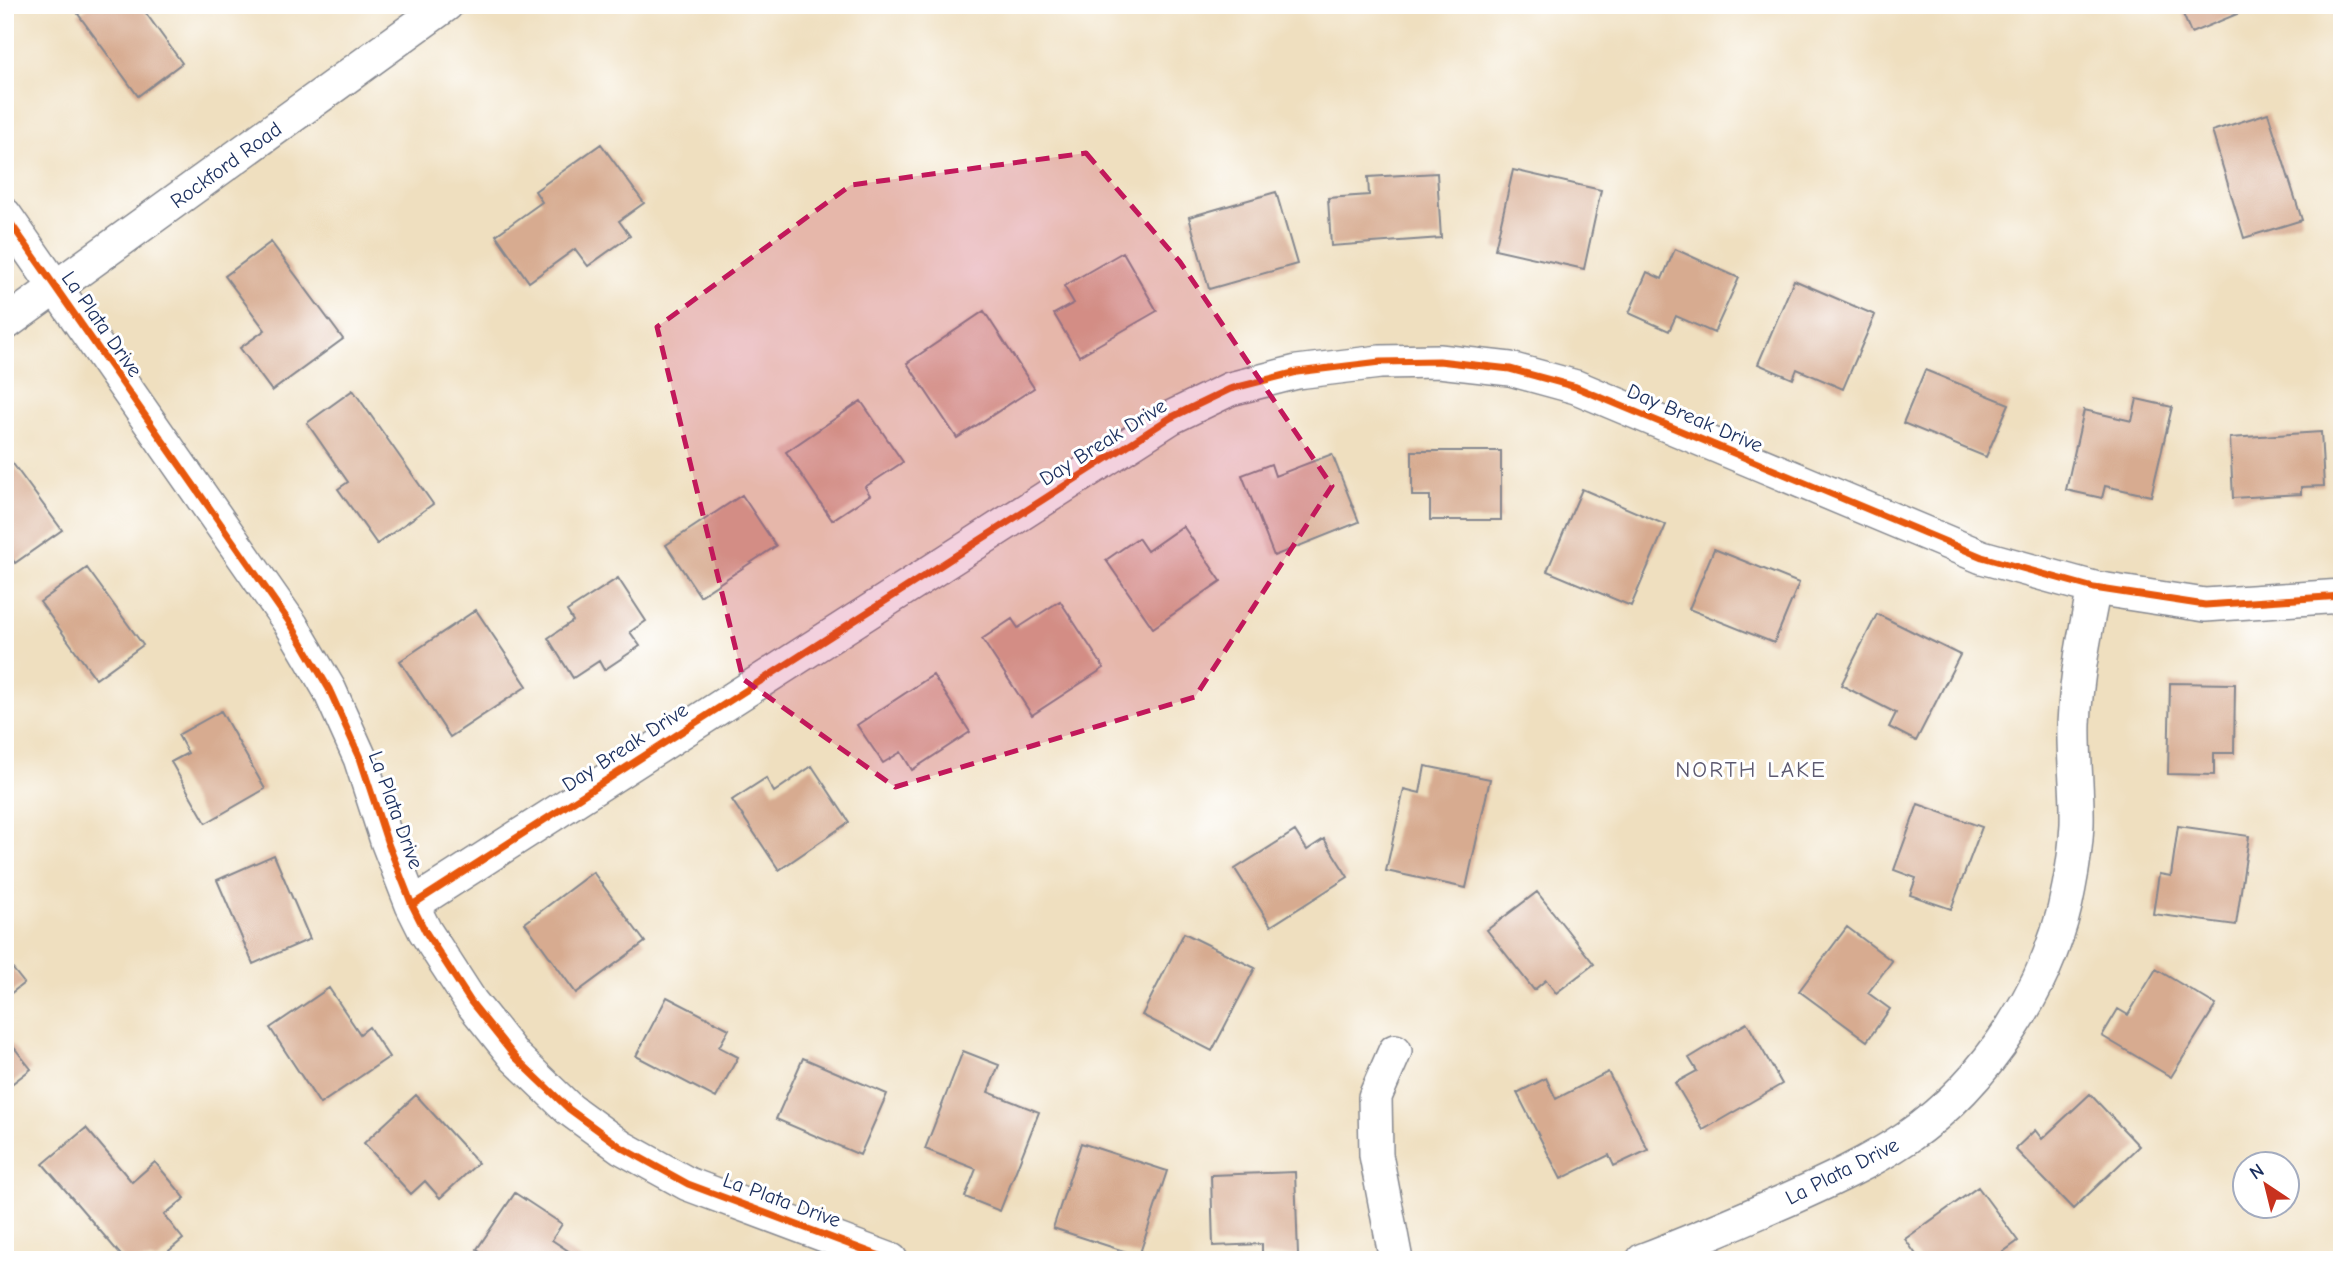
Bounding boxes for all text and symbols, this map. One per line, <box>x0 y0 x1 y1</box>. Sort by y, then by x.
street label: Rockford Road <box>166 117 286 213</box>
street label: La Plata Drive <box>57 266 147 382</box>
street label: Day Break Drive <box>1624 379 1766 457</box>
street label: Day Break Drive <box>1035 393 1171 491</box>
street label: Day Break Drive <box>558 697 692 797</box>
street label: La Plata Drive <box>364 748 428 872</box>
district label: NORTH LAKE <box>1675 756 1827 783</box>
street label: La Plata Drive <box>1781 1132 1903 1210</box>
north arrow <box>2232 1150 2302 1220</box>
text: N <box>2245 1159 2268 1184</box>
street label: La Plata Drive <box>720 1168 844 1232</box>

